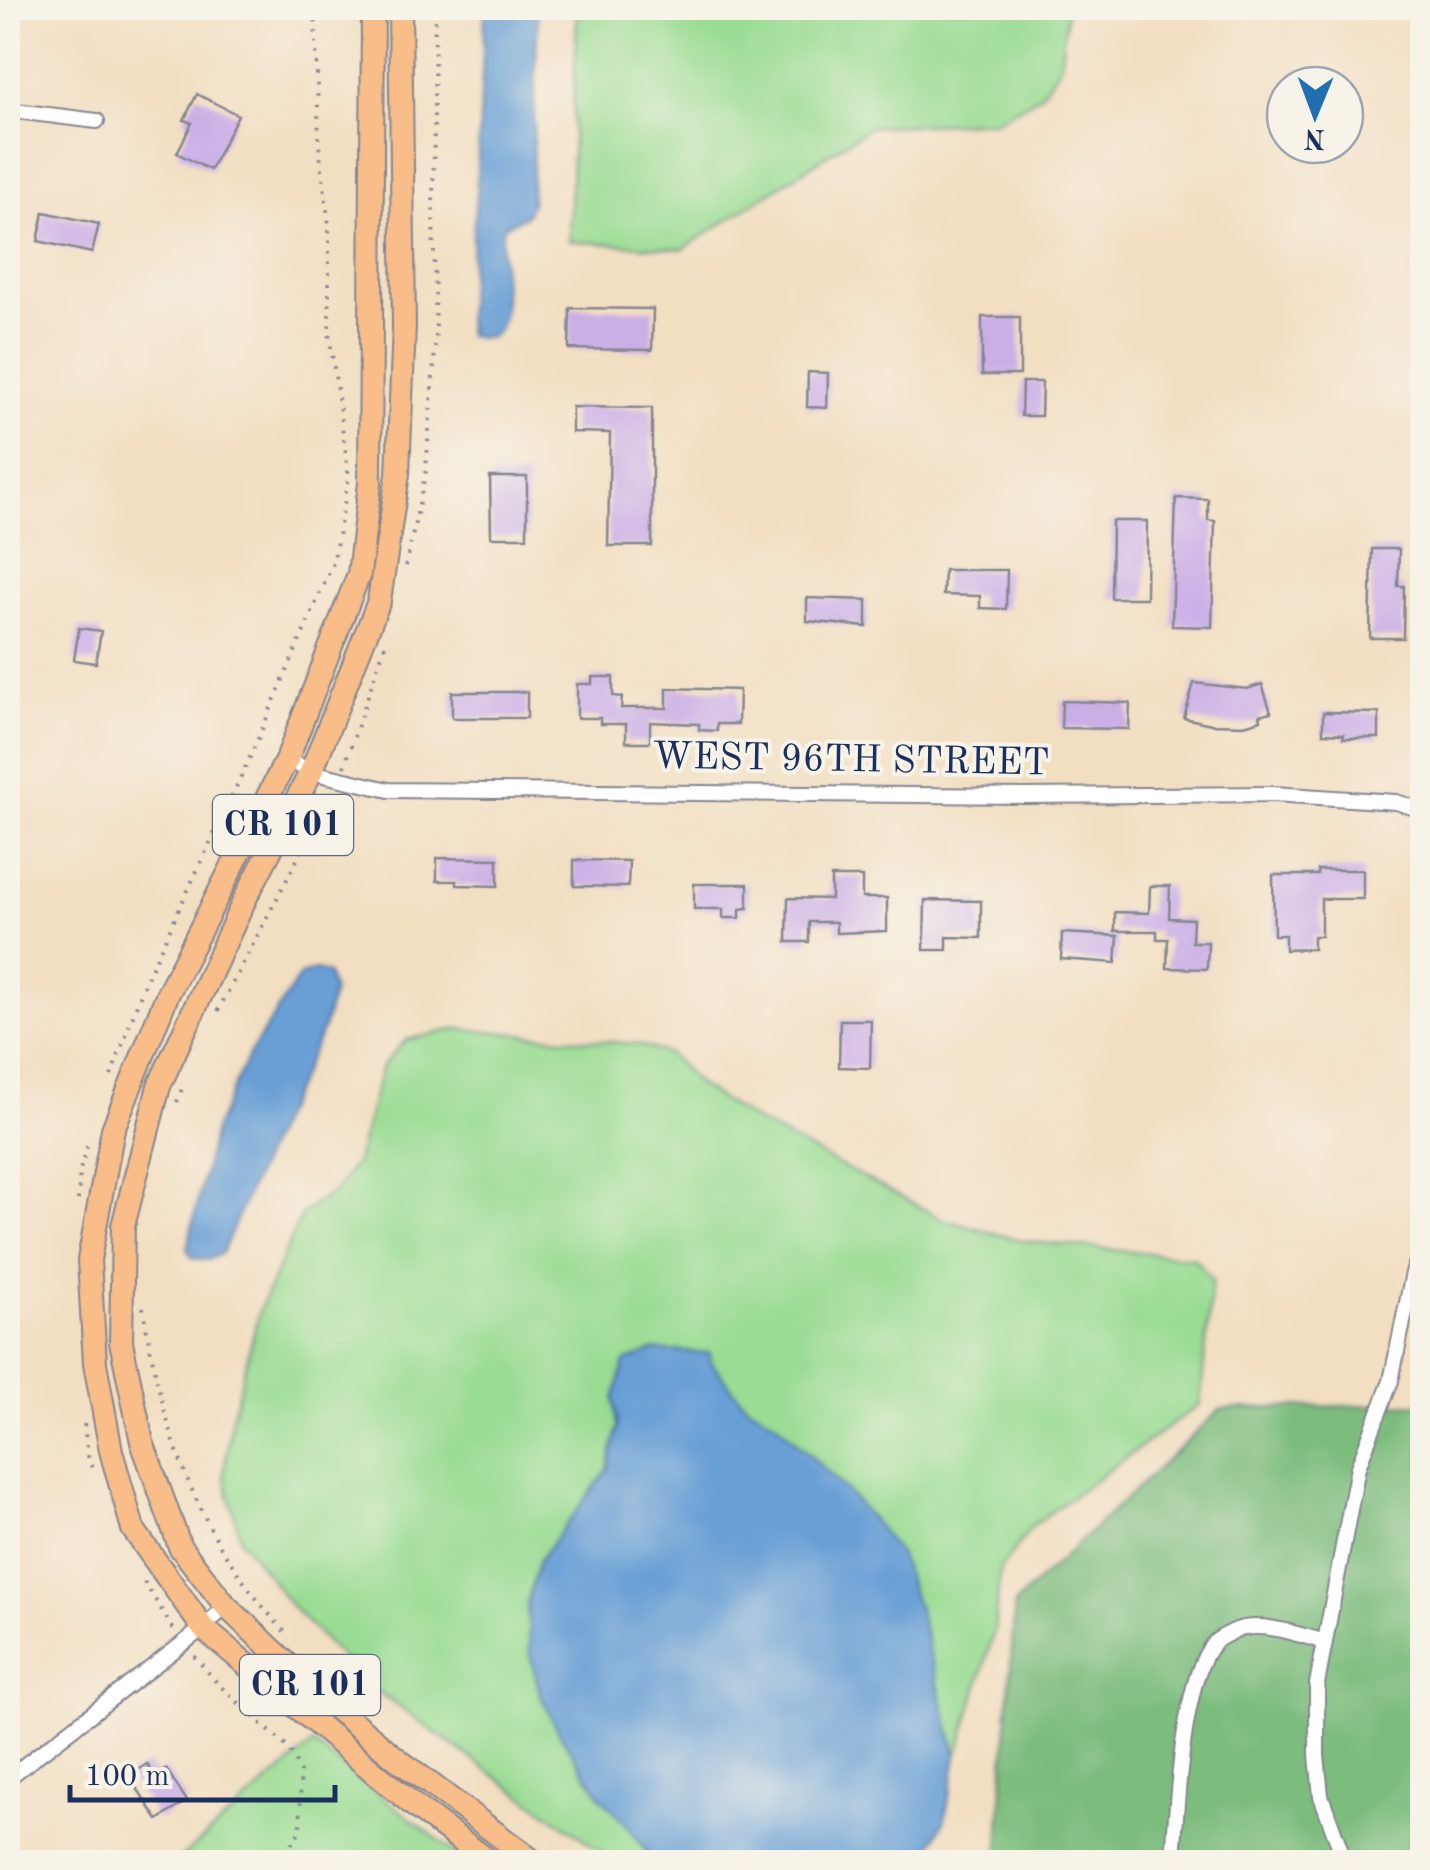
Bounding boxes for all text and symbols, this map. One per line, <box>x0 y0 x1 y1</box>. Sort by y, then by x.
north arrow <box>1265 65 1365 165</box>
text: N <box>1303 123 1326 151</box>
street label: WEST 96TH STREET <box>652 739 1050 783</box>
road number: CR 101 <box>213 795 353 855</box>
road number: CR 101 <box>240 1655 380 1715</box>
scale bar <box>70 1740 335 1802</box>
text: 100 m <box>85 1762 169 1792</box>

